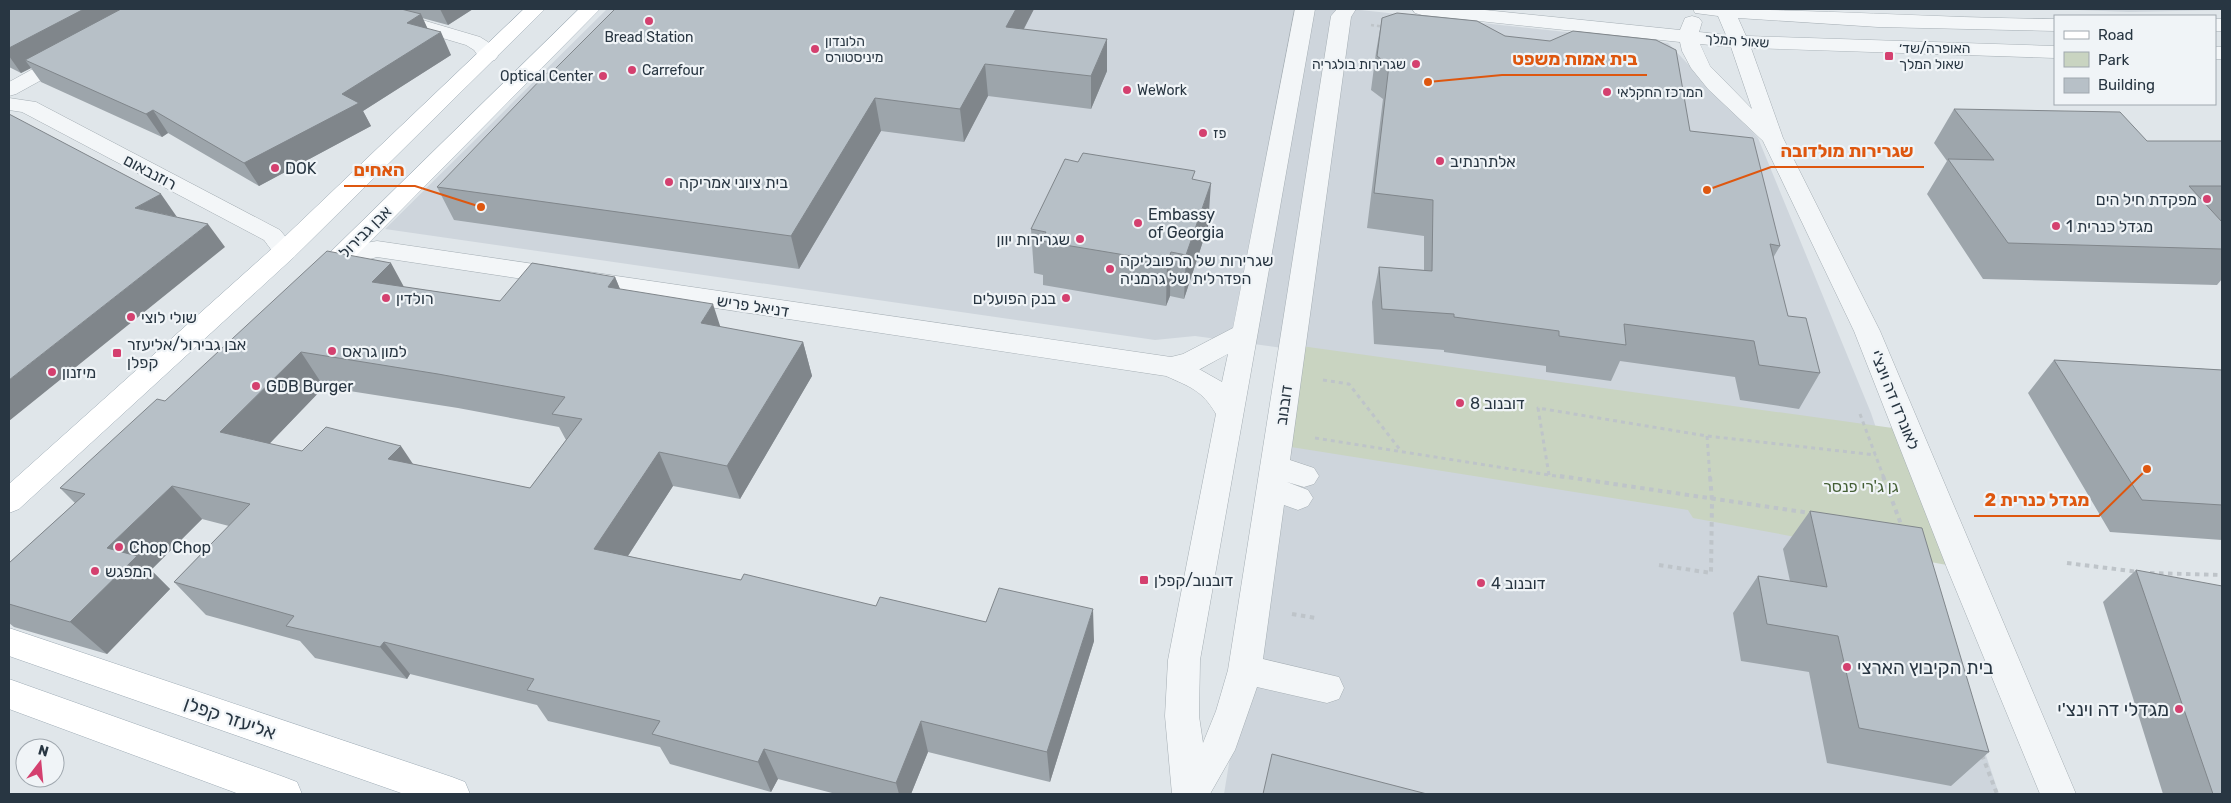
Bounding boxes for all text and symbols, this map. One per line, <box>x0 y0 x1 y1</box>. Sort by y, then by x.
marker: Bread Station <box>643 15 655 27</box>
legend <box>2054 15 2216 105</box>
text: Road <box>2098 26 2134 44</box>
place label: Bread Station <box>604 29 694 46</box>
street label: שאול המלך <box>1704 30 1770 52</box>
place label: הלונדון מיניסטורס <box>825 33 884 66</box>
place label: האופרה/שד׳ שאול המלך <box>1899 40 1970 73</box>
callout: בית אמות משפט <box>1502 42 1647 75</box>
marker: הלונדון מיניסטורס <box>809 43 821 55</box>
text: בית אמות משפט <box>1512 48 1638 70</box>
marker: האופרה/שד׳ שאול המלך <box>1883 50 1895 62</box>
text: Park <box>2098 51 2129 69</box>
place label: שגרירות בולגריה <box>1312 56 1406 73</box>
marker: שגרירות בולגריה <box>1410 58 1422 70</box>
place label: Carrefour <box>642 62 705 79</box>
marker: Carrefour <box>626 64 638 76</box>
place label: Optical Center <box>500 68 594 85</box>
marker: Optical Center <box>597 70 609 82</box>
text: Building <box>2098 76 2155 94</box>
place label: WeWork <box>1137 82 1188 99</box>
marker: WeWork <box>1121 84 1133 96</box>
place label: המרכז החקלאי <box>1617 84 1703 101</box>
marker: המרכז החקלאי <box>1601 86 1613 98</box>
place label: פז <box>1213 125 1227 142</box>
marker: פז <box>1197 127 1209 139</box>
callout: שגרירות מולדובה <box>1771 134 1924 167</box>
text: שגרירות מולדובה <box>1780 140 1914 162</box>
street label: רוזנבאום <box>120 150 180 194</box>
place label: אלתרנתיב <box>1450 152 1516 171</box>
callout: האחים <box>344 153 415 186</box>
marker: אלתרנתיב <box>1434 155 1446 167</box>
place label: DOK <box>285 159 317 178</box>
text: האחים <box>353 159 405 181</box>
marker: DOK <box>269 162 281 174</box>
place label: בית ציוני אמריקה <box>679 173 788 192</box>
marker: בית ציוני אמריקה <box>663 176 675 188</box>
place label: מפקדת חיל הים <box>2096 190 2197 209</box>
marker: מפקדת חיל הים <box>2201 193 2213 205</box>
street label: אבן גבירול <box>335 202 395 262</box>
place label: Embassy of Georgia <box>1148 205 1224 242</box>
marker: Embassy of Georgia <box>1132 217 1144 229</box>
place label: מגדל כנרית 1 <box>2066 217 2153 236</box>
marker: מגדל כנרית 1 <box>2050 220 2062 232</box>
place label: שגרירות יוון <box>997 230 1070 249</box>
marker: שגרירות יוון <box>1074 233 1086 245</box>
place label: שגרירות של הרפובליקה הפדרלית של גרמניה <box>1120 251 1273 288</box>
marker: שגרירות של הרפובליקה הפדרלית של גרמניה <box>1104 263 1116 275</box>
place label: רולדין <box>396 289 434 308</box>
place label: בנק הפועלים <box>973 289 1056 308</box>
street label: דניאל פריש <box>715 291 791 321</box>
marker: רולדין <box>380 292 392 304</box>
marker: בנק הפועלים <box>1060 292 1072 304</box>
place label: שולי לוצי <box>141 308 197 327</box>
marker: שולי לוצי <box>125 311 137 323</box>
place label: אבן גבירול/אליעזר קפלן <box>127 335 246 372</box>
place label: למון גראס <box>342 342 407 361</box>
marker: למון גראס <box>326 345 338 357</box>
marker: אבן גבירול/אליעזר קפלן <box>111 347 123 359</box>
street label: לאונרדו דה וינצ'י <box>1866 347 1924 453</box>
place label: מיזנון <box>62 363 96 382</box>
marker: מיזנון <box>46 366 58 378</box>
place label: GDB Burger <box>266 377 353 396</box>
marker: GDB Burger <box>250 380 262 392</box>
street label: דובנוב <box>1272 383 1296 427</box>
place label: דובנוב 8 <box>1470 394 1525 413</box>
marker: דובנוב 8 <box>1454 397 1466 409</box>
park label: גן ג'רי פנסר <box>1823 477 1899 496</box>
callout: מגדל כנרית 2 <box>1974 483 2099 516</box>
text: מגדל כנרית 2 <box>1984 489 2090 511</box>
place label: Chop Chop <box>129 538 211 557</box>
marker: Chop Chop <box>113 541 125 553</box>
place label: המפגש <box>105 562 152 581</box>
marker: המפגש <box>89 565 101 577</box>
place label: דובנוב/קפלן <box>1154 571 1233 590</box>
marker: דובנוב/קפלן <box>1138 574 1150 586</box>
place label: דובנוב 4 <box>1491 574 1546 593</box>
marker: דובנוב 4 <box>1475 577 1487 589</box>
place label: בית הקיבוץ הארצי <box>1857 656 1993 679</box>
marker: בית הקיבוץ הארצי <box>1841 661 1853 673</box>
street label: אליעזר קפלן <box>181 692 279 744</box>
place label: מגדלי דה וינצ'י <box>2057 698 2169 721</box>
marker: מגדלי דה וינצ'י <box>2173 703 2185 715</box>
north arrow <box>15 738 65 788</box>
text: N <box>36 741 51 761</box>

